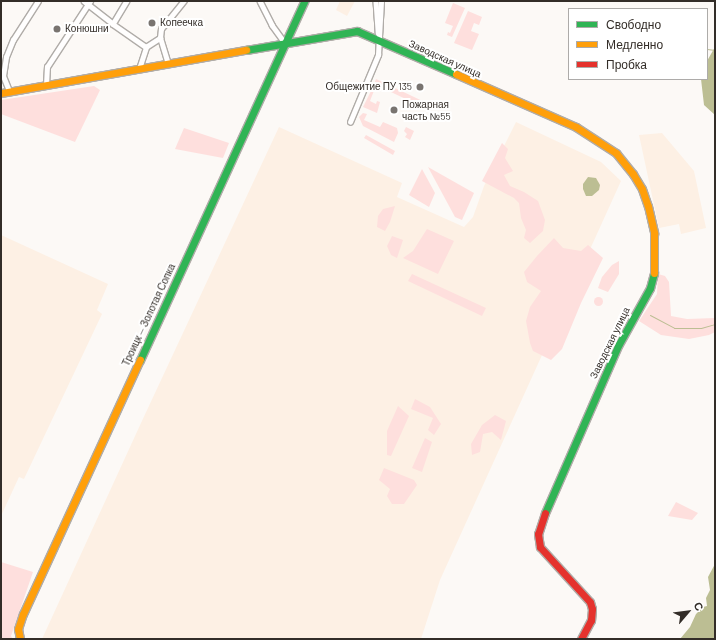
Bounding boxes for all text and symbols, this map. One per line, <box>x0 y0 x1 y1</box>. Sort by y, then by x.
legend <box>568 8 708 80</box>
place label: Копеечка <box>160 17 203 29</box>
text: Свободно <box>606 17 661 31</box>
marker: Копеечка <box>147 18 157 28</box>
place label: Конюшни <box>65 23 109 35</box>
marker: Конюшни <box>52 24 62 34</box>
text: Медленно <box>606 37 663 51</box>
street label: Заводская улица <box>407 38 483 80</box>
text: Пробка <box>606 57 647 71</box>
place label: Общежитие ПУ 135 <box>326 81 412 93</box>
marker: Общежитие ПУ 135 <box>415 82 425 92</box>
place label: Пожарная часть №55 <box>402 98 451 122</box>
marker: Пожарная часть №55 <box>389 105 399 115</box>
street label: Троицк — Золотая Сопка <box>120 262 178 368</box>
street label: Заводская улица <box>588 305 632 381</box>
north arrow <box>668 592 708 632</box>
text: С <box>691 600 707 613</box>

